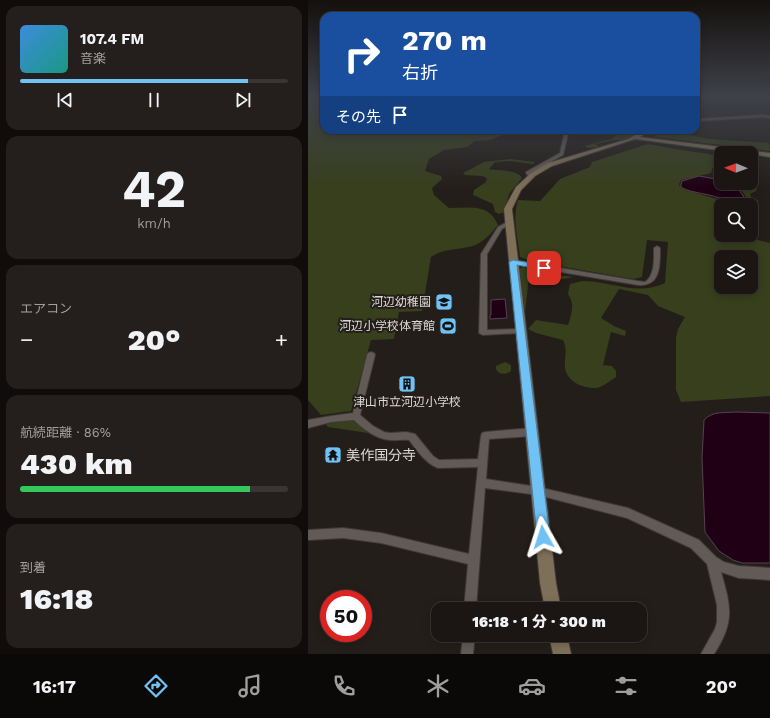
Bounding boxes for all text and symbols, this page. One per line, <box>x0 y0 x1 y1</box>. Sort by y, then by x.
text: 270 m <box>402 24 487 57</box>
icon: right <box>336 28 388 80</box>
text: 107.4 FM <box>80 30 144 48</box>
text: 音楽 <box>80 51 106 66</box>
text: 右折 <box>402 62 438 83</box>
icon: previous <box>54 89 76 111</box>
icon: pause <box>143 89 165 111</box>
icon: next <box>232 89 254 111</box>
icon: arrive <box>389 104 411 126</box>
text: その先 <box>336 108 381 126</box>
north arrow <box>714 146 758 190</box>
map controls <box>714 146 758 294</box>
text: 42 <box>122 159 186 220</box>
button: search <box>714 198 758 242</box>
text: km/h <box>137 216 171 231</box>
button: layers <box>714 250 758 294</box>
pin <box>527 251 561 285</box>
icon: arrive <box>533 257 555 279</box>
school or university icon: 河辺幼稚園 <box>434 292 454 312</box>
place label: 河辺幼稚園 <box>371 295 431 309</box>
text: エアコン <box>20 301 72 316</box>
sports icon: 河辺小学校体育館 <box>438 316 458 336</box>
place label: 河辺小学校体育館 <box>339 319 435 333</box>
text: 20° <box>128 322 180 357</box>
text: − <box>20 327 33 352</box>
text: + <box>275 327 288 352</box>
building icon: 津山市立河辺小学校 <box>397 374 417 394</box>
place label: 津山市立河辺小学校 <box>353 395 461 409</box>
text: 航続距離 · 86% <box>20 425 111 440</box>
temple icon: 美作国分寺 <box>323 445 343 465</box>
text: 430 km <box>20 446 133 481</box>
place label: 美作国分寺 <box>346 447 416 463</box>
position arrow <box>522 516 564 558</box>
text: 到着 <box>20 560 46 575</box>
text: 16:18 <box>20 581 93 616</box>
speed limit sign: 50 <box>320 590 372 642</box>
text: 16:18 · 1 分 · 300 m <box>472 613 606 631</box>
icon: directions <box>142 672 170 700</box>
icon: music <box>236 672 264 700</box>
icon: phone <box>330 672 358 700</box>
icon: climate <box>424 672 452 700</box>
icon: car <box>518 672 546 700</box>
icon: filters <box>612 672 640 700</box>
text: 16:17 <box>33 676 76 697</box>
text: 20° <box>706 676 737 697</box>

